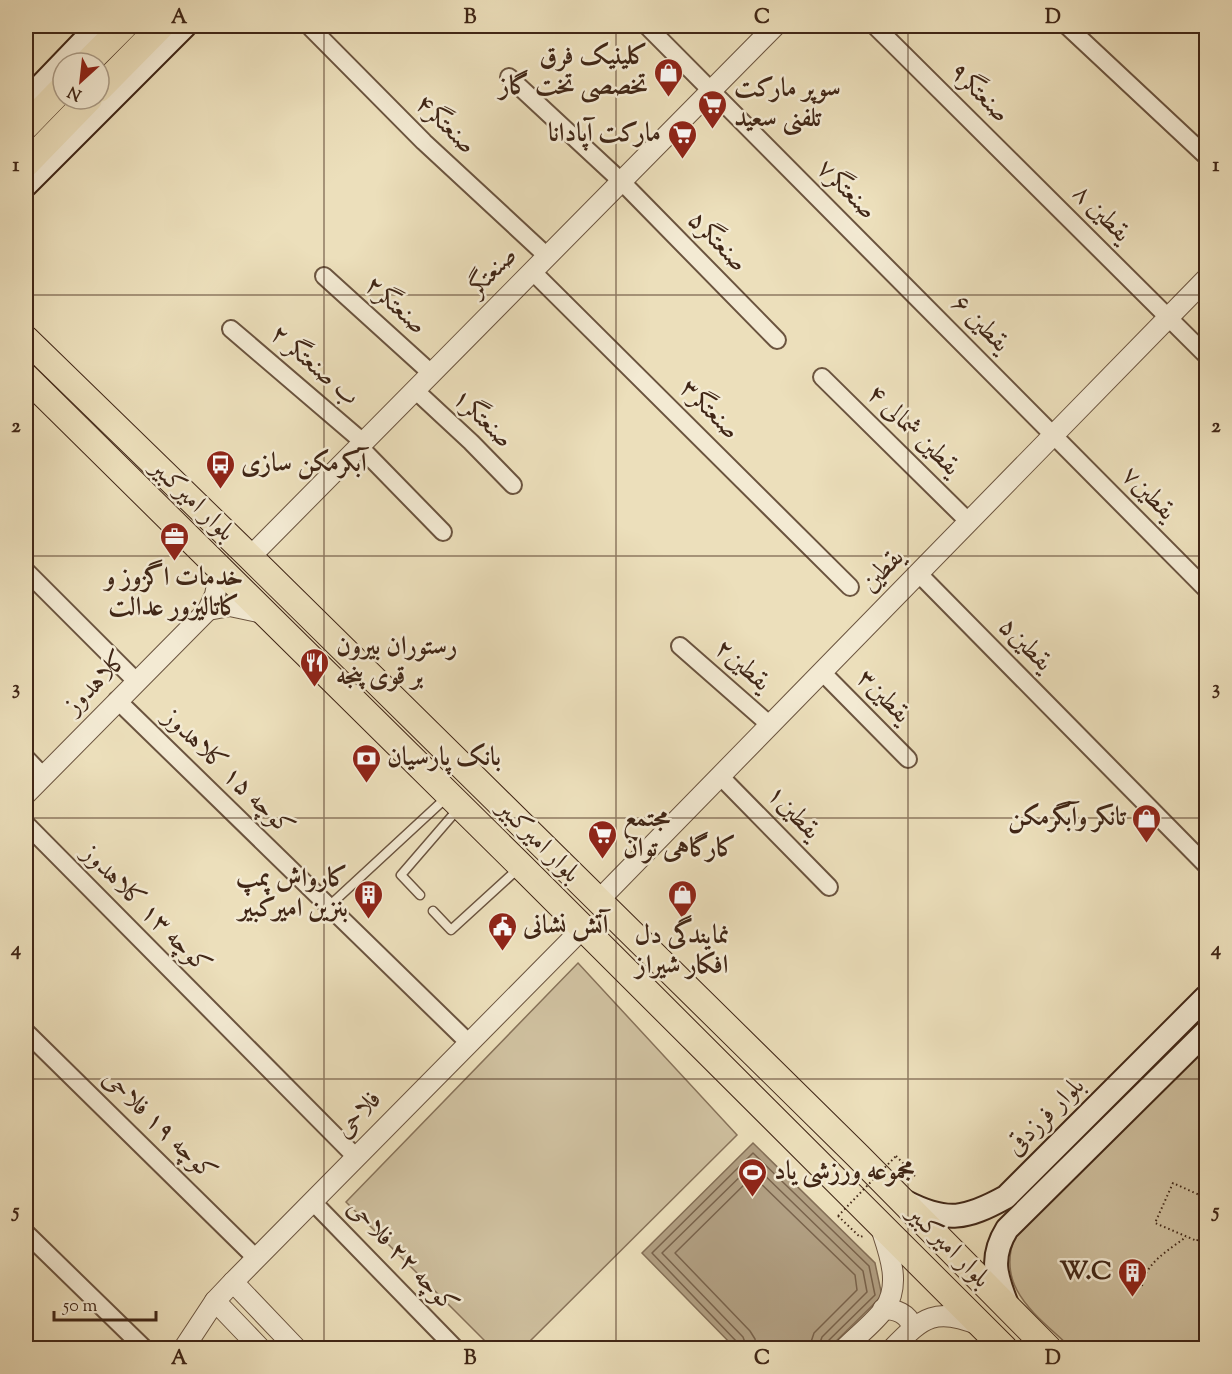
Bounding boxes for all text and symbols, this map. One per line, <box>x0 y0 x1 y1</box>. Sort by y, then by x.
text: A <box>171 4 188 33</box>
text: B <box>464 4 477 33</box>
text: C <box>754 4 770 33</box>
text: D <box>1045 4 1061 33</box>
place label: کلینیک فرق تخصصی تخت گاز <box>496 39 648 106</box>
north arrow <box>51 51 111 111</box>
street label: صنعتگر۹ <box>940 54 1018 132</box>
shop icon: کلینیک فرق تخصصی تخت گاز <box>653 56 685 98</box>
place label: سوپر مارکت تلفنی سعید <box>734 71 841 138</box>
text: N <box>64 79 86 105</box>
street label: صنعتگر۴ <box>406 86 484 164</box>
supermarket icon: سوپر مارکت تلفنی سعید <box>697 88 729 130</box>
place label: مارکت آپادانا <box>548 116 661 153</box>
supermarket icon: مارکت آپادانا <box>666 118 698 160</box>
street label: صنعتگر۷ <box>807 151 885 229</box>
text: 1 <box>13 152 20 181</box>
text: 1 <box>1213 152 1220 181</box>
street label: یقطین ۸ <box>1063 176 1140 253</box>
street label: صنعتگر۵ <box>678 203 756 281</box>
street label: صنعتگر <box>457 239 526 308</box>
street label: صنعتگر۲ <box>356 268 434 344</box>
street label: یقطین ۶ <box>942 286 1019 363</box>
street label: ۲ ب صنعتگر <box>261 317 367 415</box>
street label: صنعتگر۳ <box>670 371 748 449</box>
street label: یقطین شمالی ۴ <box>858 377 970 487</box>
street label: صنعتگر۱ <box>443 380 521 458</box>
text: 2 <box>11 413 21 442</box>
text: 2 <box>1211 413 1221 442</box>
place label: آبکرمکن سازی <box>241 446 370 483</box>
bus stop icon: آبکرمکن سازی <box>204 448 236 490</box>
street label: بلوار امیرکبیر <box>139 449 243 551</box>
street label: یقطین۷ <box>1112 458 1185 531</box>
office icon: خدمات اگزوز و کاتالیزور عدالت <box>158 520 190 562</box>
street label: یقطین <box>853 539 915 601</box>
place label: خدمات اگزوز و کاتالیزور عدالت <box>102 559 243 627</box>
street label: یقطین۵ <box>989 609 1062 682</box>
place label: رستوران بیرون بر قوی پنجه <box>336 629 457 696</box>
street label: یقطین۲ <box>706 631 780 702</box>
street label: کلاهدوز <box>54 643 137 726</box>
restaurant icon: رستوران بیرون بر قوی پنجه <box>299 646 331 688</box>
street label: یقطین۳ <box>847 661 920 734</box>
text: 3 <box>12 675 20 704</box>
text: 3 <box>1212 675 1220 704</box>
street label: کوچه ۱۵ کلاهدوز <box>152 698 302 846</box>
place label: بانک پارسیان <box>387 740 501 777</box>
bank icon: بانک پارسیان <box>350 742 382 784</box>
street label: یقطین۱ <box>757 777 830 850</box>
street label: بلوار امیرکبیر <box>486 790 588 892</box>
place label: تانکر وآبگرمکن <box>1008 800 1127 837</box>
place label: مجتمع کارگاهی توان <box>623 801 737 868</box>
shop icon: تانکر وآبگرمکن <box>1131 802 1163 844</box>
supermarket icon: مجتمع کارگاهی توان <box>586 818 618 860</box>
street label: کوچه ۱۳ کلاهدوز <box>71 835 219 983</box>
place label: کارواش پمپ بنزین امیرکبیر <box>236 861 348 928</box>
building icon: کارواش پمپ بنزین امیرکبیر <box>353 878 385 920</box>
shop icon: نمایندگی دل افکار شیراز <box>666 878 698 920</box>
place label: آتش نشانی <box>522 908 612 945</box>
public building icon: آتش نشانی <box>486 910 518 952</box>
place label: نمایندگی دل افکار شیراز <box>633 914 729 985</box>
text: 4 <box>10 936 21 965</box>
text: 4 <box>1210 936 1221 965</box>
street label: کوچه ۱۹ فلاحی <box>93 1062 225 1190</box>
street label: بلوار فرزدقی <box>998 1069 1094 1165</box>
street label: فلاحی <box>327 1083 391 1147</box>
place label: مجموعه ورزشی یاد <box>774 1154 915 1191</box>
sports icon: مجموعه ورزشی یاد <box>737 1156 769 1198</box>
street label: کوچه ۲۲ فلاحی <box>338 1191 466 1323</box>
street label: بلوار امیرکبیر <box>896 1195 998 1297</box>
text: 5 <box>11 1198 20 1227</box>
text: 5 <box>1211 1198 1220 1227</box>
place label: W.C <box>1060 1254 1112 1291</box>
building icon: W.C <box>1117 1256 1149 1298</box>
scale bar <box>54 1284 156 1322</box>
text: 50 m <box>62 1294 98 1320</box>
text: A <box>171 1345 188 1374</box>
text: B <box>464 1345 477 1374</box>
text: C <box>754 1345 770 1374</box>
text: D <box>1045 1345 1061 1374</box>

